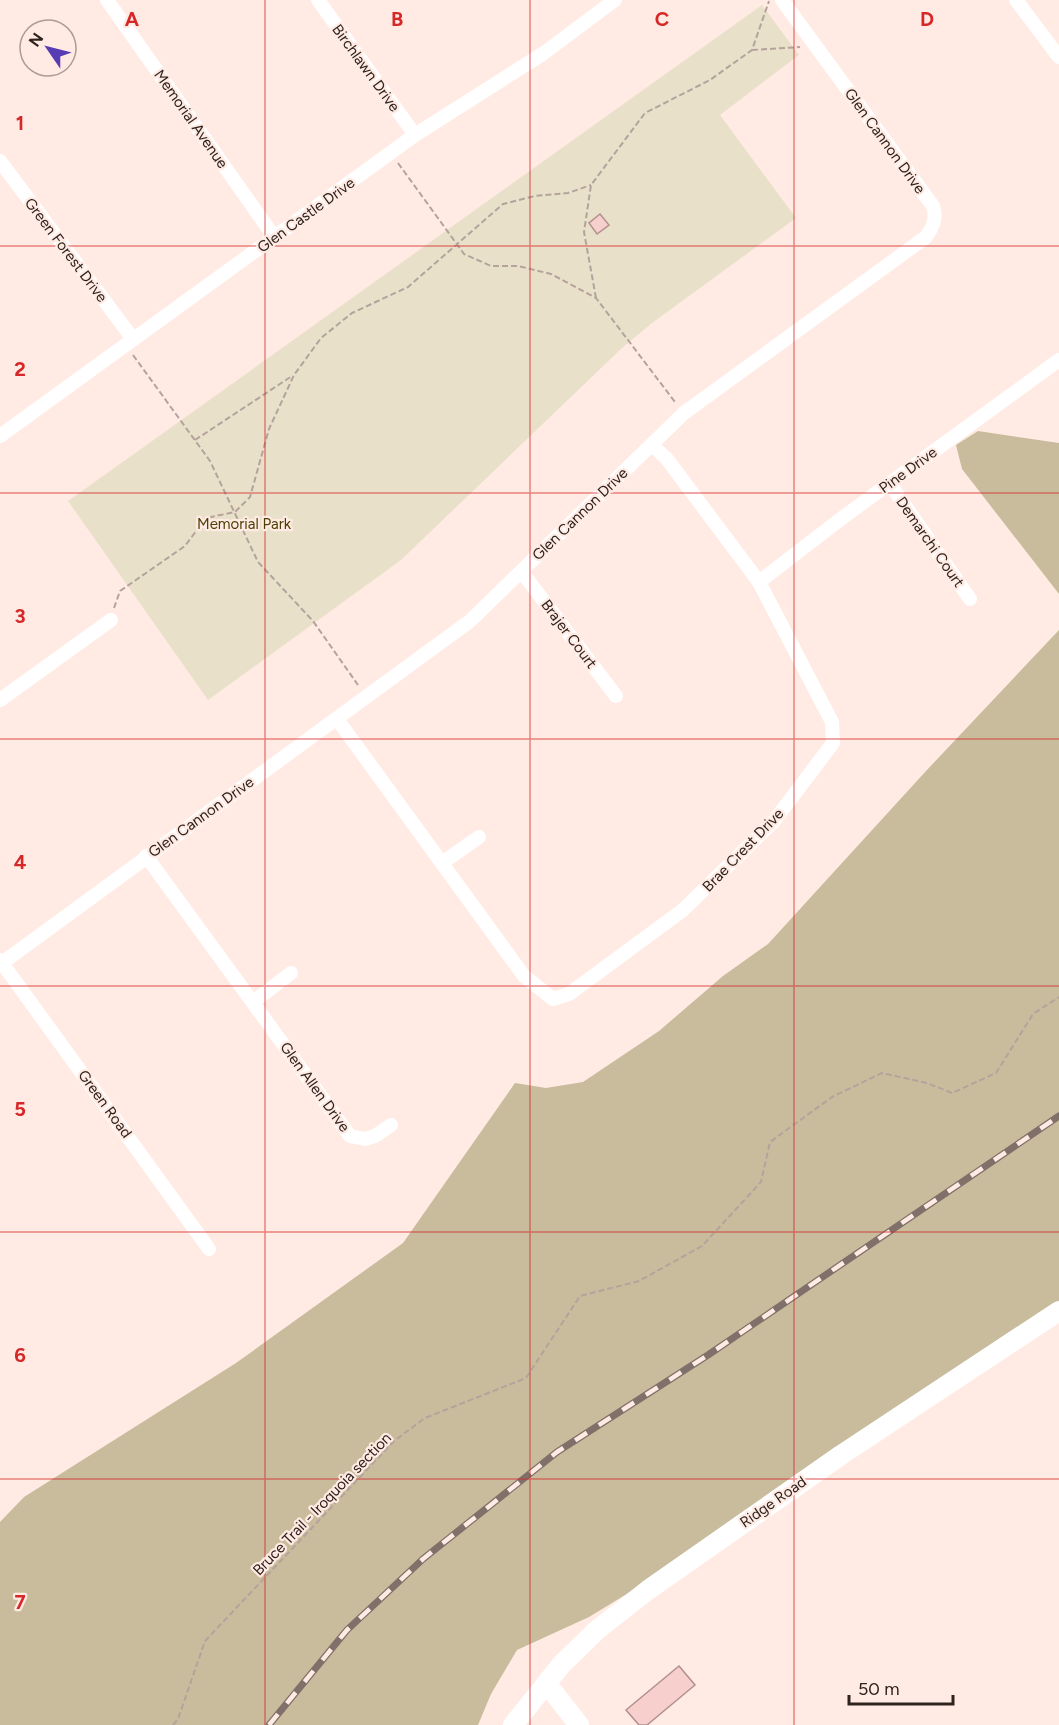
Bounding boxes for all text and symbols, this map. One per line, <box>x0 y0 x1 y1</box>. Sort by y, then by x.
text: A <box>125 7 140 31</box>
text: B <box>391 7 403 31</box>
text: C <box>655 7 669 31</box>
text: D <box>920 7 934 31</box>
north arrow <box>18 18 78 78</box>
street label: Birchlawn Drive <box>328 21 404 115</box>
text: N <box>25 29 47 50</box>
street label: Memorial Avenue <box>150 66 232 172</box>
street label: Glen Cannon Drive <box>841 85 929 197</box>
text: 1 <box>16 111 24 135</box>
street label: Glen Castle Drive <box>254 174 358 256</box>
street label: Green Forest Drive <box>21 194 111 306</box>
text: 2 <box>14 357 26 381</box>
street label: Pine Drive <box>876 443 940 497</box>
street label: Glen Cannon Drive <box>529 464 631 564</box>
street label: Demarchi Court <box>892 493 968 591</box>
park label: Memorial Park <box>197 515 292 533</box>
street label: Brajer Court <box>537 596 601 672</box>
text: 3 <box>14 604 26 628</box>
street label: Glen Cannon Drive <box>145 773 257 861</box>
street label: Brae Crest Drive <box>699 805 787 895</box>
text: 4 <box>14 850 27 874</box>
street label: Glen Allen Drive <box>276 1039 354 1135</box>
street label: Green Road <box>74 1067 136 1141</box>
text: 5 <box>14 1097 26 1121</box>
text: 6 <box>14 1343 26 1367</box>
street label: Bruce Trail - Iroquoia section <box>249 1429 395 1579</box>
street label: Ridge Road <box>736 1473 810 1531</box>
text: 7 <box>14 1590 26 1614</box>
scale bar <box>849 1668 952 1706</box>
text: 50 m <box>858 1678 900 1700</box>

